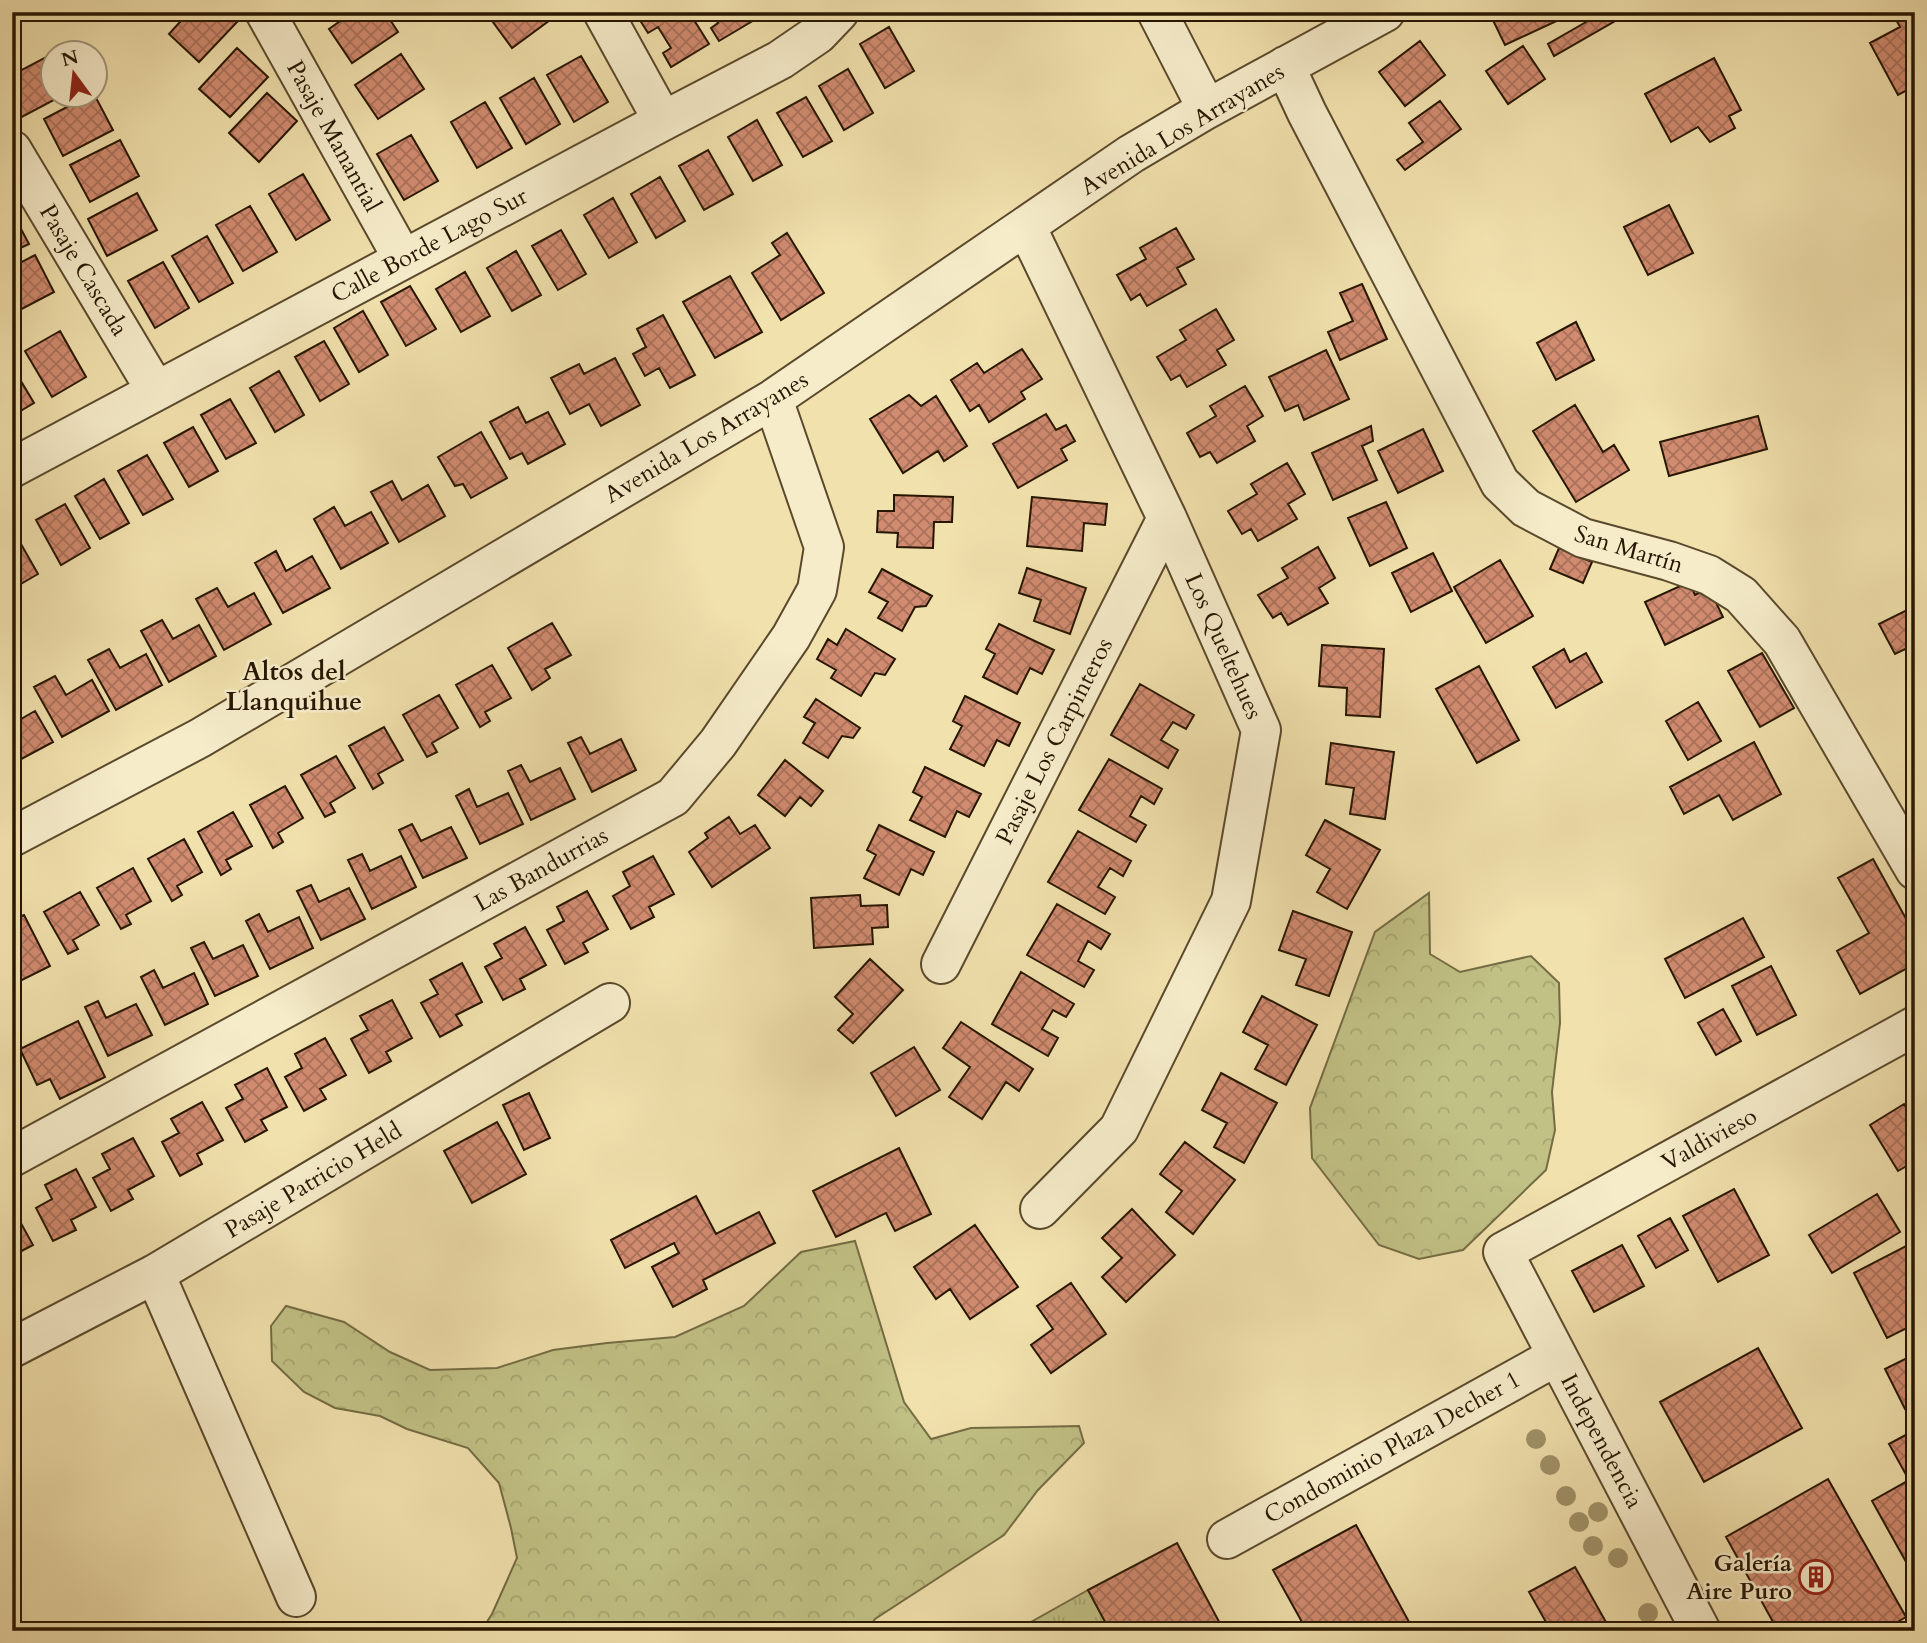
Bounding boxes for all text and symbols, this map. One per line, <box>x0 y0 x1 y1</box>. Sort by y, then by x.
north arrow <box>38 38 108 108</box>
text: N <box>59 44 82 73</box>
street label: Pasaje Manantial <box>278 55 389 218</box>
street label: Avenida Los Arrayanes <box>1074 55 1290 203</box>
street label: Calle Borde Lago Sur <box>325 180 533 311</box>
street label: Pasaje Cascada <box>31 198 136 343</box>
street label: Avenida Los Arrayanes <box>598 363 814 511</box>
street label: San Martín <box>1570 517 1688 582</box>
street label: Los Queltehues <box>1177 568 1270 724</box>
street label: Pasaje Los Carpinteros <box>988 632 1121 850</box>
district label: Altos del Llanquihue <box>226 654 362 719</box>
street label: Las Bandurrias <box>468 819 614 920</box>
street label: Valdivieso <box>1656 1100 1763 1179</box>
street label: Pasaje Patricio Held <box>218 1114 408 1247</box>
street label: Condominio Plaza Decher 1 <box>1258 1363 1526 1532</box>
street label: Independencia <box>1552 1368 1651 1515</box>
place label: Galería Aire Puro <box>1686 1547 1792 1608</box>
building icon: Galería Aire Puro <box>1797 1558 1835 1596</box>

